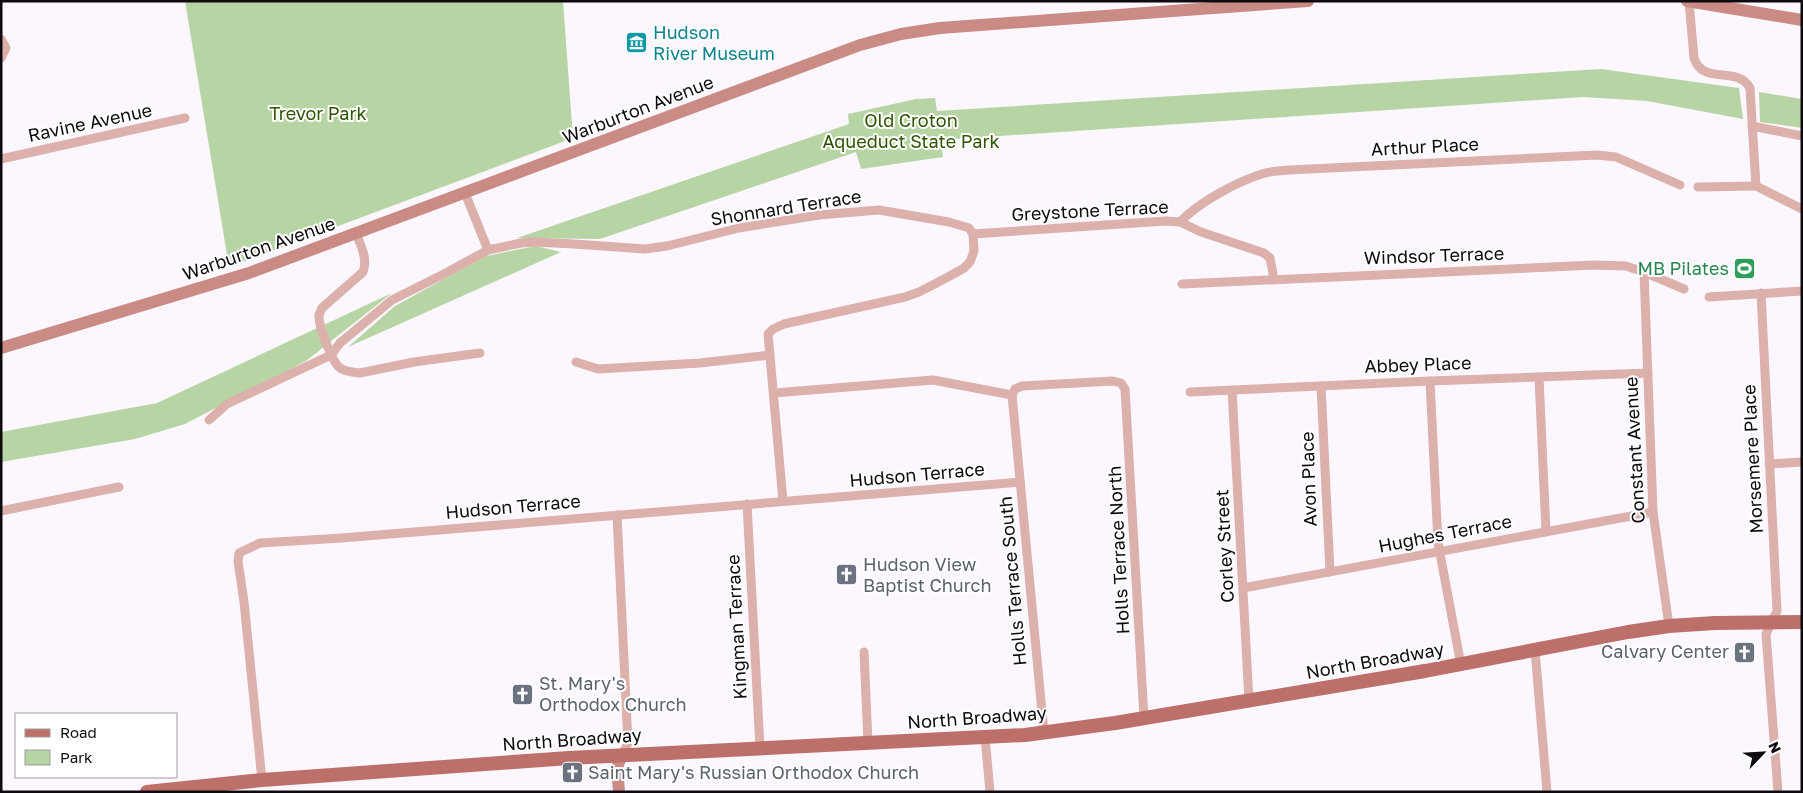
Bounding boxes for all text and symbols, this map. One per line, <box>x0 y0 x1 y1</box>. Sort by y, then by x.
place label: Hudson River Museum <box>653 21 775 64</box>
museum icon: Hudson River Museum <box>625 31 649 55</box>
street label: Warburton Avenue <box>559 70 716 148</box>
street label: Ravine Avenue <box>26 98 154 146</box>
park label: Trevor Park <box>269 102 367 124</box>
park label: Old Croton Aqueduct State Park <box>822 109 1000 152</box>
street label: Arthur Place <box>1370 132 1479 160</box>
street label: Shonnard Terrace <box>709 184 863 230</box>
street label: Greystone Terrace <box>1011 195 1169 225</box>
street label: Warburton Avenue <box>179 212 338 285</box>
street label: Windsor Terrace <box>1363 242 1504 268</box>
place label: MB Pilates <box>1637 257 1729 279</box>
sports icon: MB Pilates <box>1733 257 1757 281</box>
street label: Abbey Place <box>1364 351 1472 377</box>
street label: Constant Avenue <box>1619 376 1649 524</box>
street label: Morsemere Place <box>1737 384 1767 534</box>
street label: Avon Place <box>1295 431 1321 527</box>
street label: Hudson Terrace <box>848 457 986 491</box>
street label: Holls Terrace North <box>1103 465 1133 635</box>
street label: Hudson Terrace <box>444 489 582 523</box>
street label: Corley Street <box>1210 489 1238 603</box>
street label: Holls Terrace South <box>994 495 1030 667</box>
street label: Hughes Terrace <box>1376 509 1513 557</box>
place label: Hudson View Baptist Church <box>863 553 991 596</box>
street label: Kingman Terrace <box>721 554 751 700</box>
church icon: Hudson View Baptist Church <box>835 563 859 587</box>
street label: North Broadway <box>1304 637 1446 683</box>
place label: Calvary Center <box>1601 640 1729 662</box>
church icon: Calvary Center <box>1733 640 1757 664</box>
place label: St. Mary's Orthodox Church <box>539 672 687 715</box>
church icon: St. Mary's Orthodox Church <box>511 682 535 706</box>
street label: North Broadway <box>906 701 1047 733</box>
legend <box>15 713 178 778</box>
text: Road <box>60 723 97 741</box>
street label: North Broadway <box>501 723 642 755</box>
north arrow <box>1738 728 1788 778</box>
text: N <box>1765 739 1785 756</box>
text: Park <box>60 748 93 766</box>
church icon: Saint Mary's Russian Orthodox Church <box>560 761 584 785</box>
place label: Saint Mary's Russian Orthodox Church <box>588 761 919 783</box>

